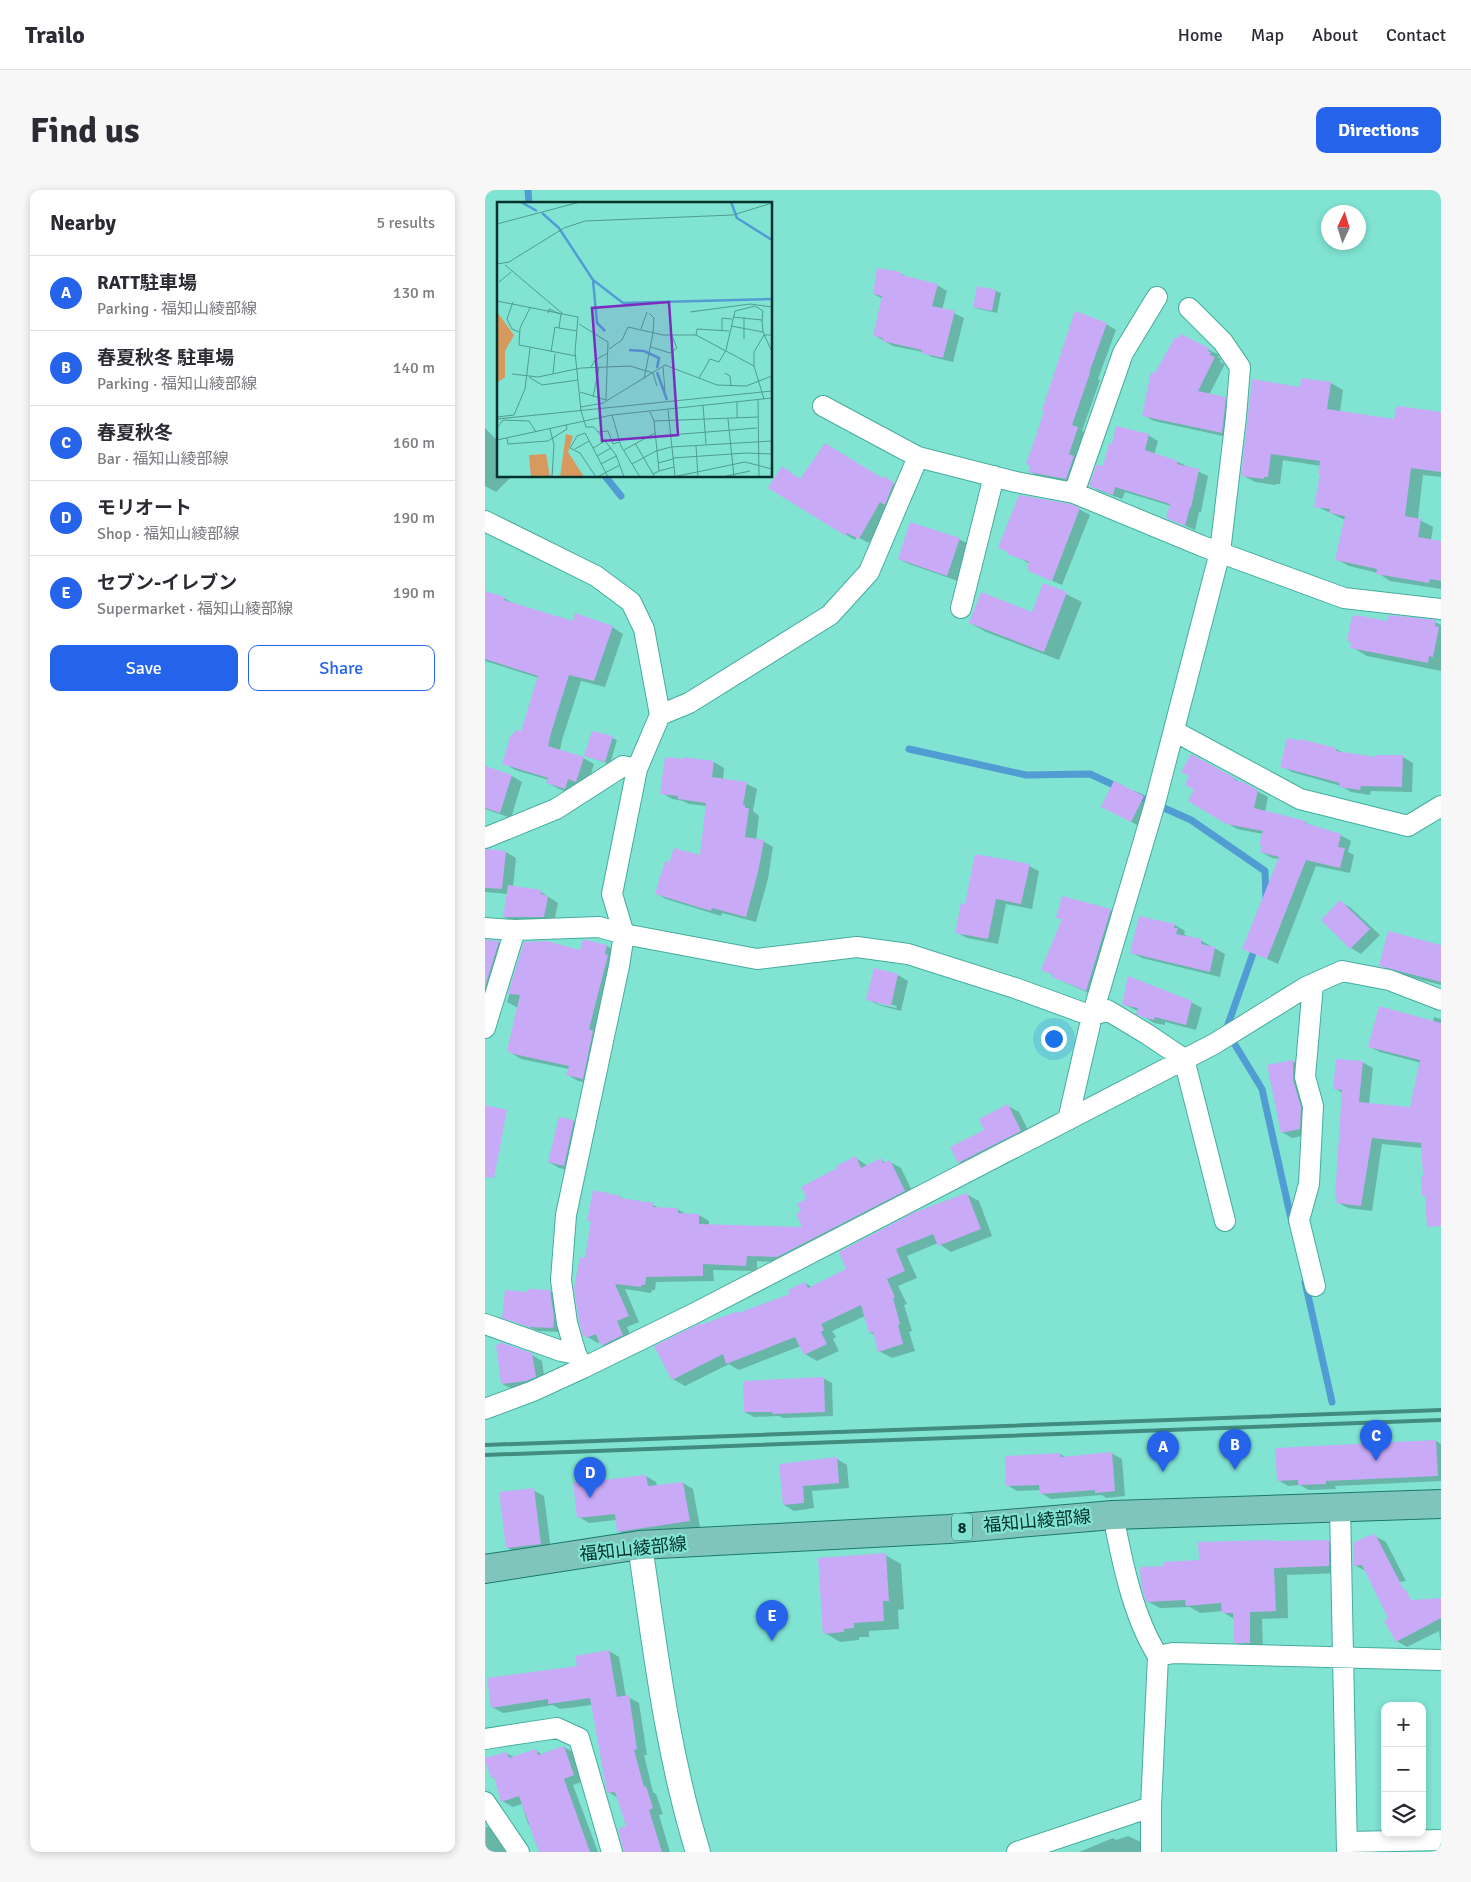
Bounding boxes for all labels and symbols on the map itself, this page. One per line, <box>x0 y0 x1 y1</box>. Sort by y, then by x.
inset map <box>497 202 773 478</box>
north arrow <box>1321 205 1366 250</box>
your location <box>1041 1026 1067 1052</box>
pin: C <box>1360 1420 1392 1461</box>
pin: B <box>1219 1429 1251 1470</box>
pin: A <box>1147 1431 1179 1472</box>
pin: D <box>574 1457 606 1498</box>
street label: 福知山綾部線 <box>982 1505 1092 1537</box>
road number: 8 <box>952 1514 972 1540</box>
street label: 福知山綾部線 <box>578 1532 688 1566</box>
pin: E <box>756 1600 788 1641</box>

